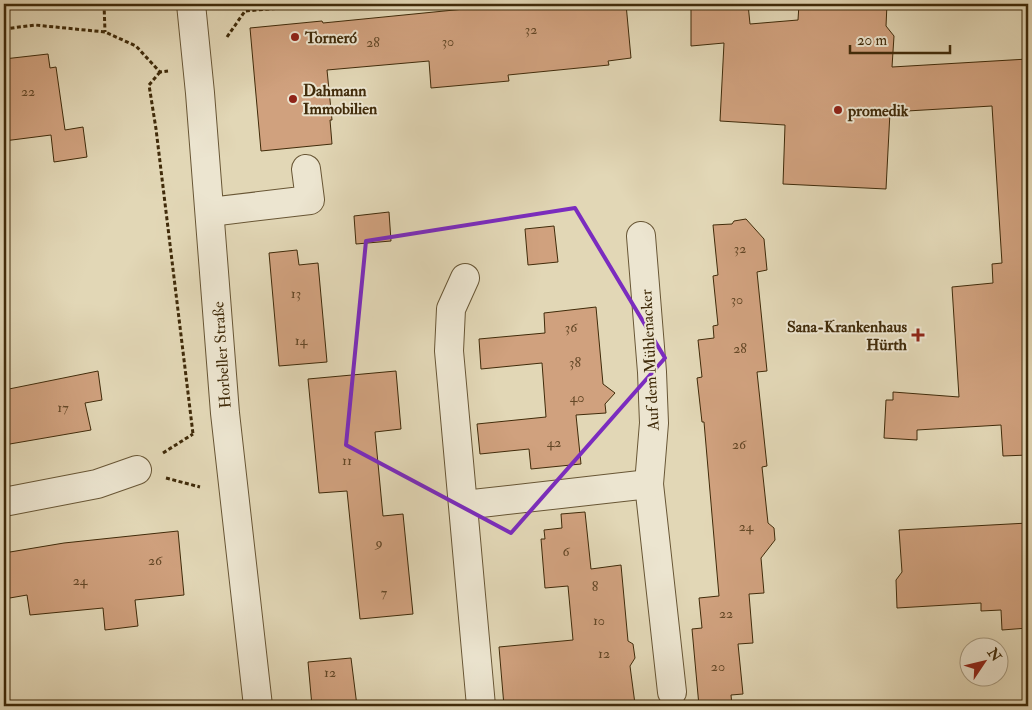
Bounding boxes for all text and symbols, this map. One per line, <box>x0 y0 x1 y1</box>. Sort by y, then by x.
house number: 32 <box>525 21 537 38</box>
scale bar <box>850 22 950 54</box>
place label: Torneró <box>304 28 357 48</box>
marker: Torneró <box>289 31 301 43</box>
text: 20 m <box>857 31 887 50</box>
house number: 30 <box>442 33 454 50</box>
house number: 28 <box>366 34 380 51</box>
place label: Dahmann Immobilien <box>303 81 378 119</box>
house number: 22 <box>21 83 35 100</box>
marker: Dahmann Immobilien <box>287 93 299 105</box>
place label: promedik <box>847 101 909 122</box>
marker: promedik <box>832 104 844 116</box>
house number: 32 <box>734 240 746 257</box>
house number: 13 <box>291 285 301 302</box>
street label: Auf dem Mühlenacker <box>636 289 664 432</box>
house number: 30 <box>731 291 743 308</box>
street label: Horbeller Straße <box>208 300 236 409</box>
place label: Sana-Krankenhaus Hürth <box>787 317 908 355</box>
house number: 36 <box>565 319 578 336</box>
marker: Sana-Krankenhaus Hürth <box>911 328 925 342</box>
house number: 14 <box>295 332 309 349</box>
house number: 28 <box>733 340 747 357</box>
house number: 38 <box>569 354 581 371</box>
house number: 40 <box>570 389 584 406</box>
house number: 17 <box>57 399 69 416</box>
house number: 42 <box>547 434 561 451</box>
house number: 26 <box>732 436 747 453</box>
house number: 11 <box>342 452 352 469</box>
house number: 24 <box>739 518 755 535</box>
house number: 9 <box>374 534 383 551</box>
house number: 6 <box>562 543 570 560</box>
house number: 26 <box>148 552 163 569</box>
house number: 24 <box>73 572 89 589</box>
house number: 8 <box>592 578 599 595</box>
house number: 7 <box>381 584 388 601</box>
house number: 22 <box>719 605 733 622</box>
house number: 10 <box>593 612 605 629</box>
north arrow <box>960 638 1010 688</box>
text: N <box>983 644 1005 665</box>
house number: 12 <box>598 645 610 662</box>
house number: 20 <box>711 658 725 675</box>
house number: 12 <box>324 664 336 681</box>

